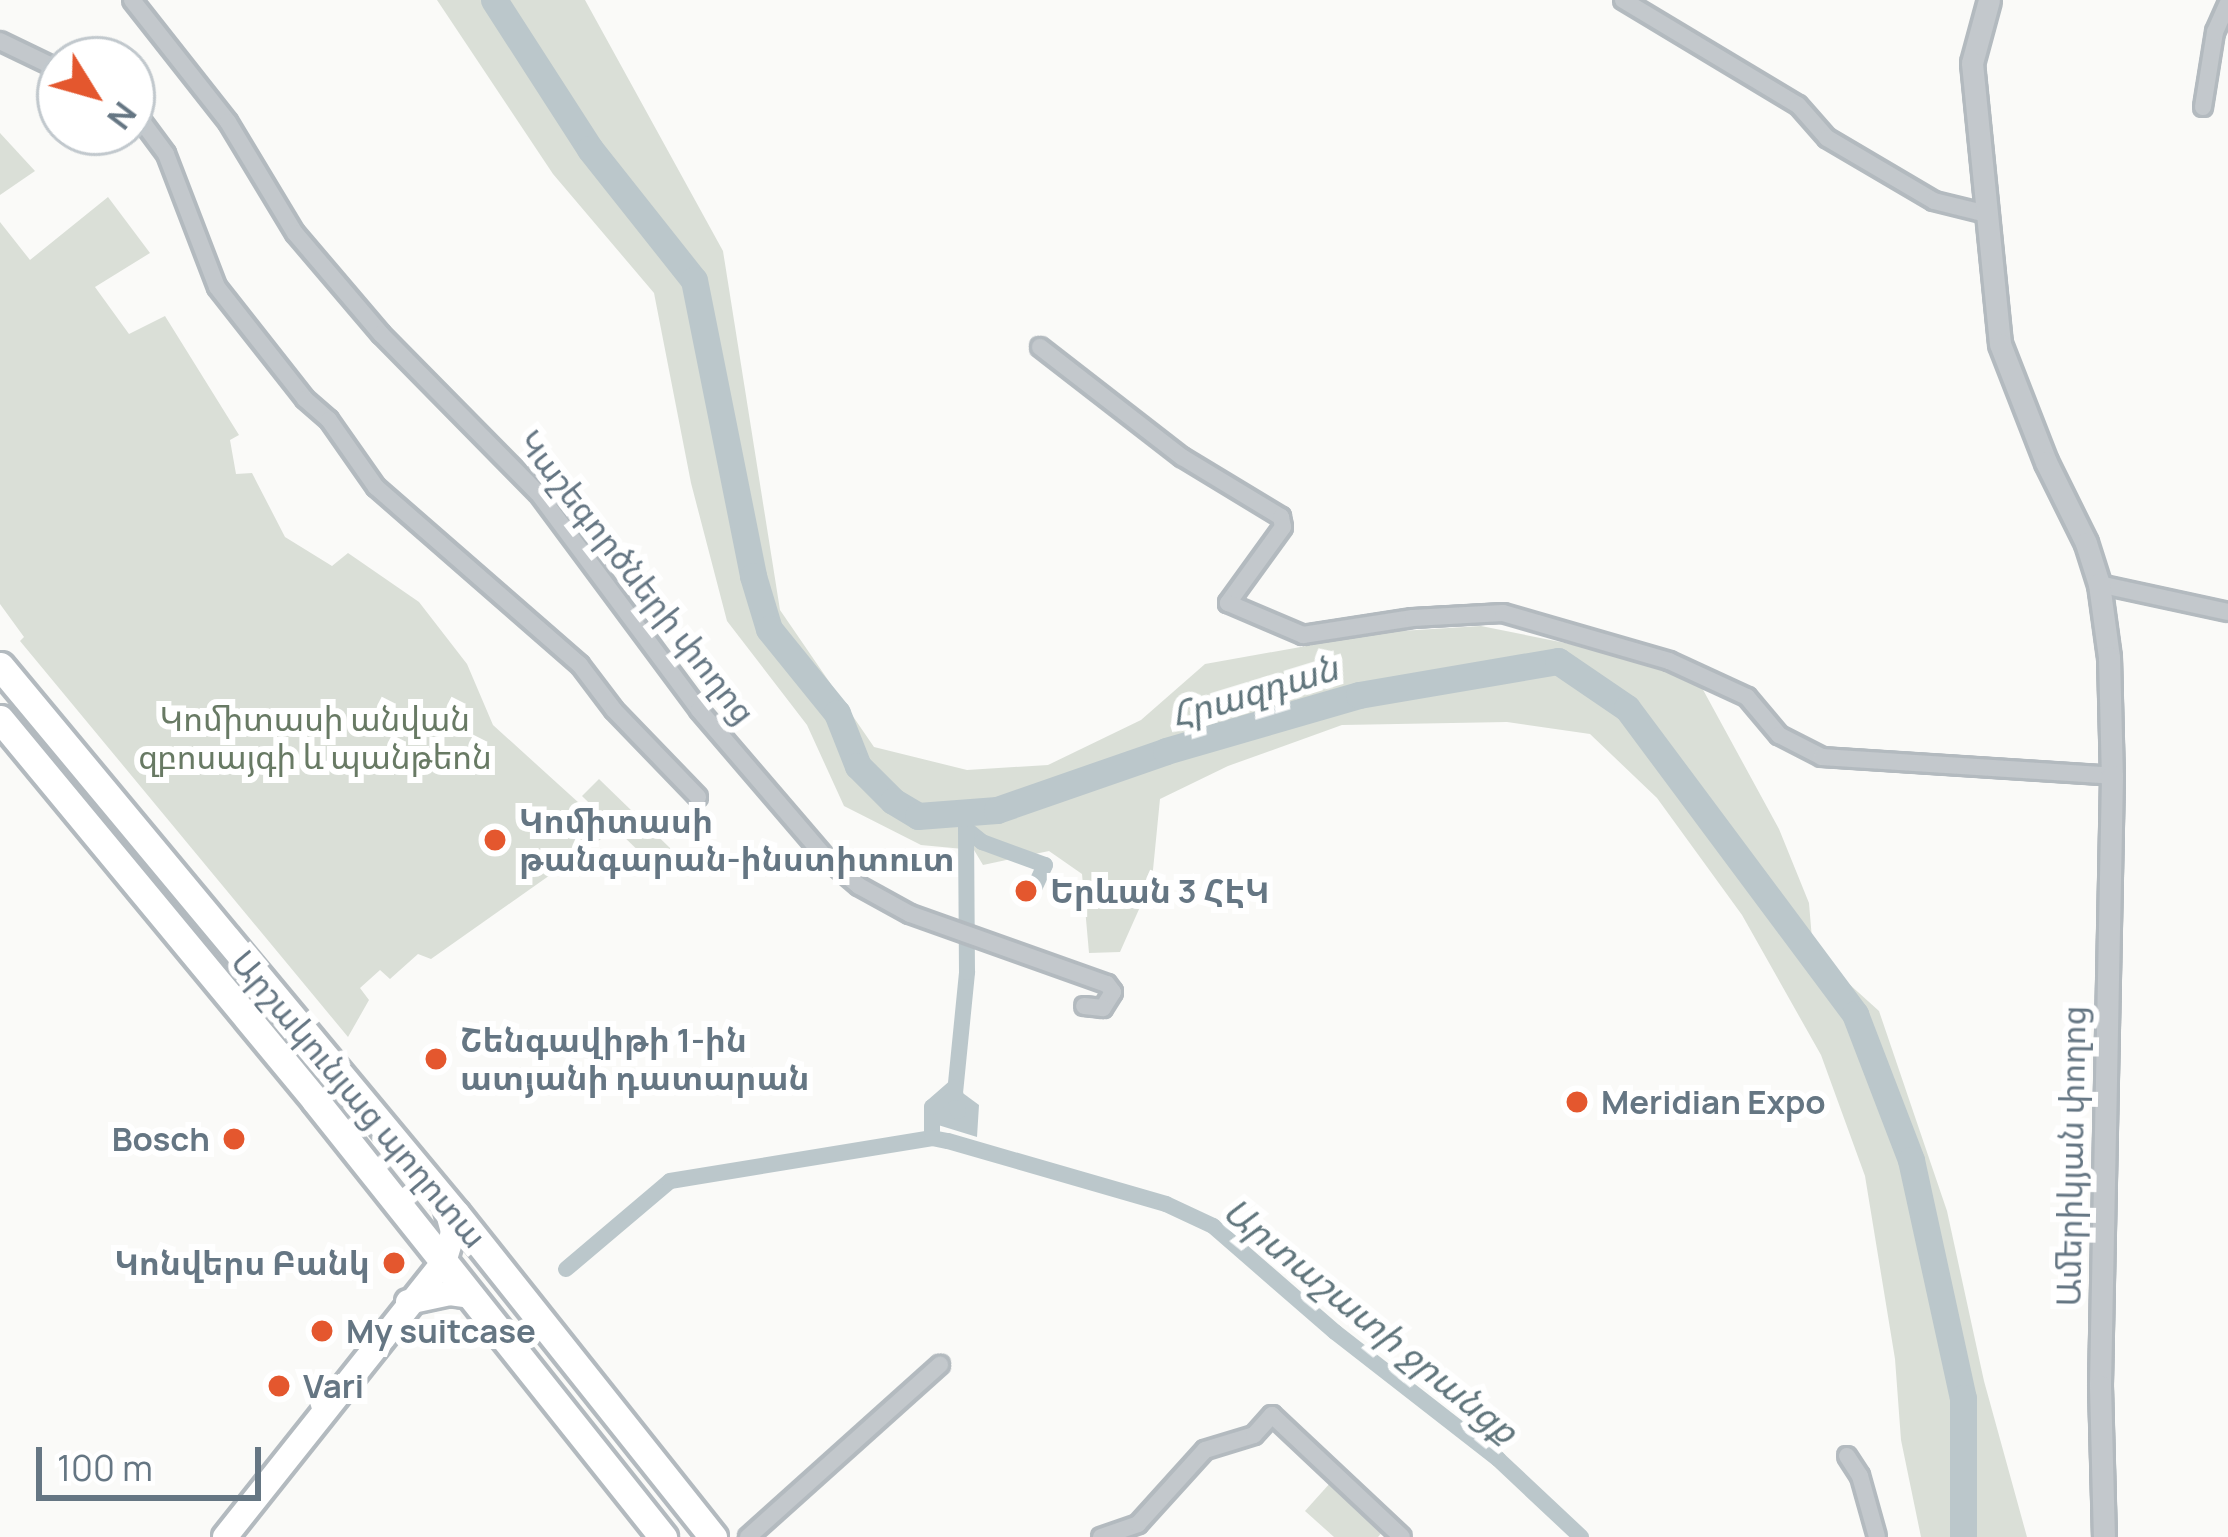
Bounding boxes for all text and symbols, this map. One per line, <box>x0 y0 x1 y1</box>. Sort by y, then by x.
north arrow <box>36 36 156 156</box>
text: N <box>98 93 148 139</box>
street label: Կաշեգործների փողոց <box>510 422 764 732</box>
water label: Հրազդան <box>1165 645 1343 737</box>
park label: Կոմիտասի անվան զբոսայգի և պանթեոն <box>138 699 492 777</box>
place label: Կոմիտասի թանգարան-ինստիտուտ <box>519 801 955 879</box>
marker: Կոմիտասի թանգարան-ինստիտուտ <box>482 827 508 853</box>
place label: Երևան 3 ՀԷԿ <box>1050 871 1270 911</box>
marker: Երևան 3 ՀԷԿ <box>1013 878 1039 904</box>
street label: Արշակունյաց պողոտա <box>223 942 495 1256</box>
street label: Ամերիկյան փողոց <box>2049 1005 2093 1307</box>
place label: Շենգավիթի 1-ին ատյանի դատարան <box>460 1020 810 1098</box>
marker: Շենգավիթի 1-ին ատյանի դատարան <box>423 1046 449 1072</box>
place label: Meridian Expo <box>1601 1082 1826 1122</box>
marker: Meridian Expo <box>1564 1089 1590 1115</box>
place label: Bosch <box>112 1119 210 1159</box>
marker: Bosch <box>221 1126 247 1152</box>
water label: Արտաշատի ջրանցք <box>1215 1188 1527 1452</box>
place label: Կոնվերս Բանկ <box>114 1243 370 1283</box>
marker: Կոնվերս Բանկ <box>381 1250 407 1276</box>
place label: My suitcase <box>346 1311 536 1351</box>
marker: My suitcase <box>309 1318 335 1344</box>
place label: Vari <box>303 1366 364 1406</box>
marker: Vari <box>266 1373 292 1399</box>
scale bar <box>42 1423 267 1497</box>
text: 100 m <box>57 1443 153 1492</box>

